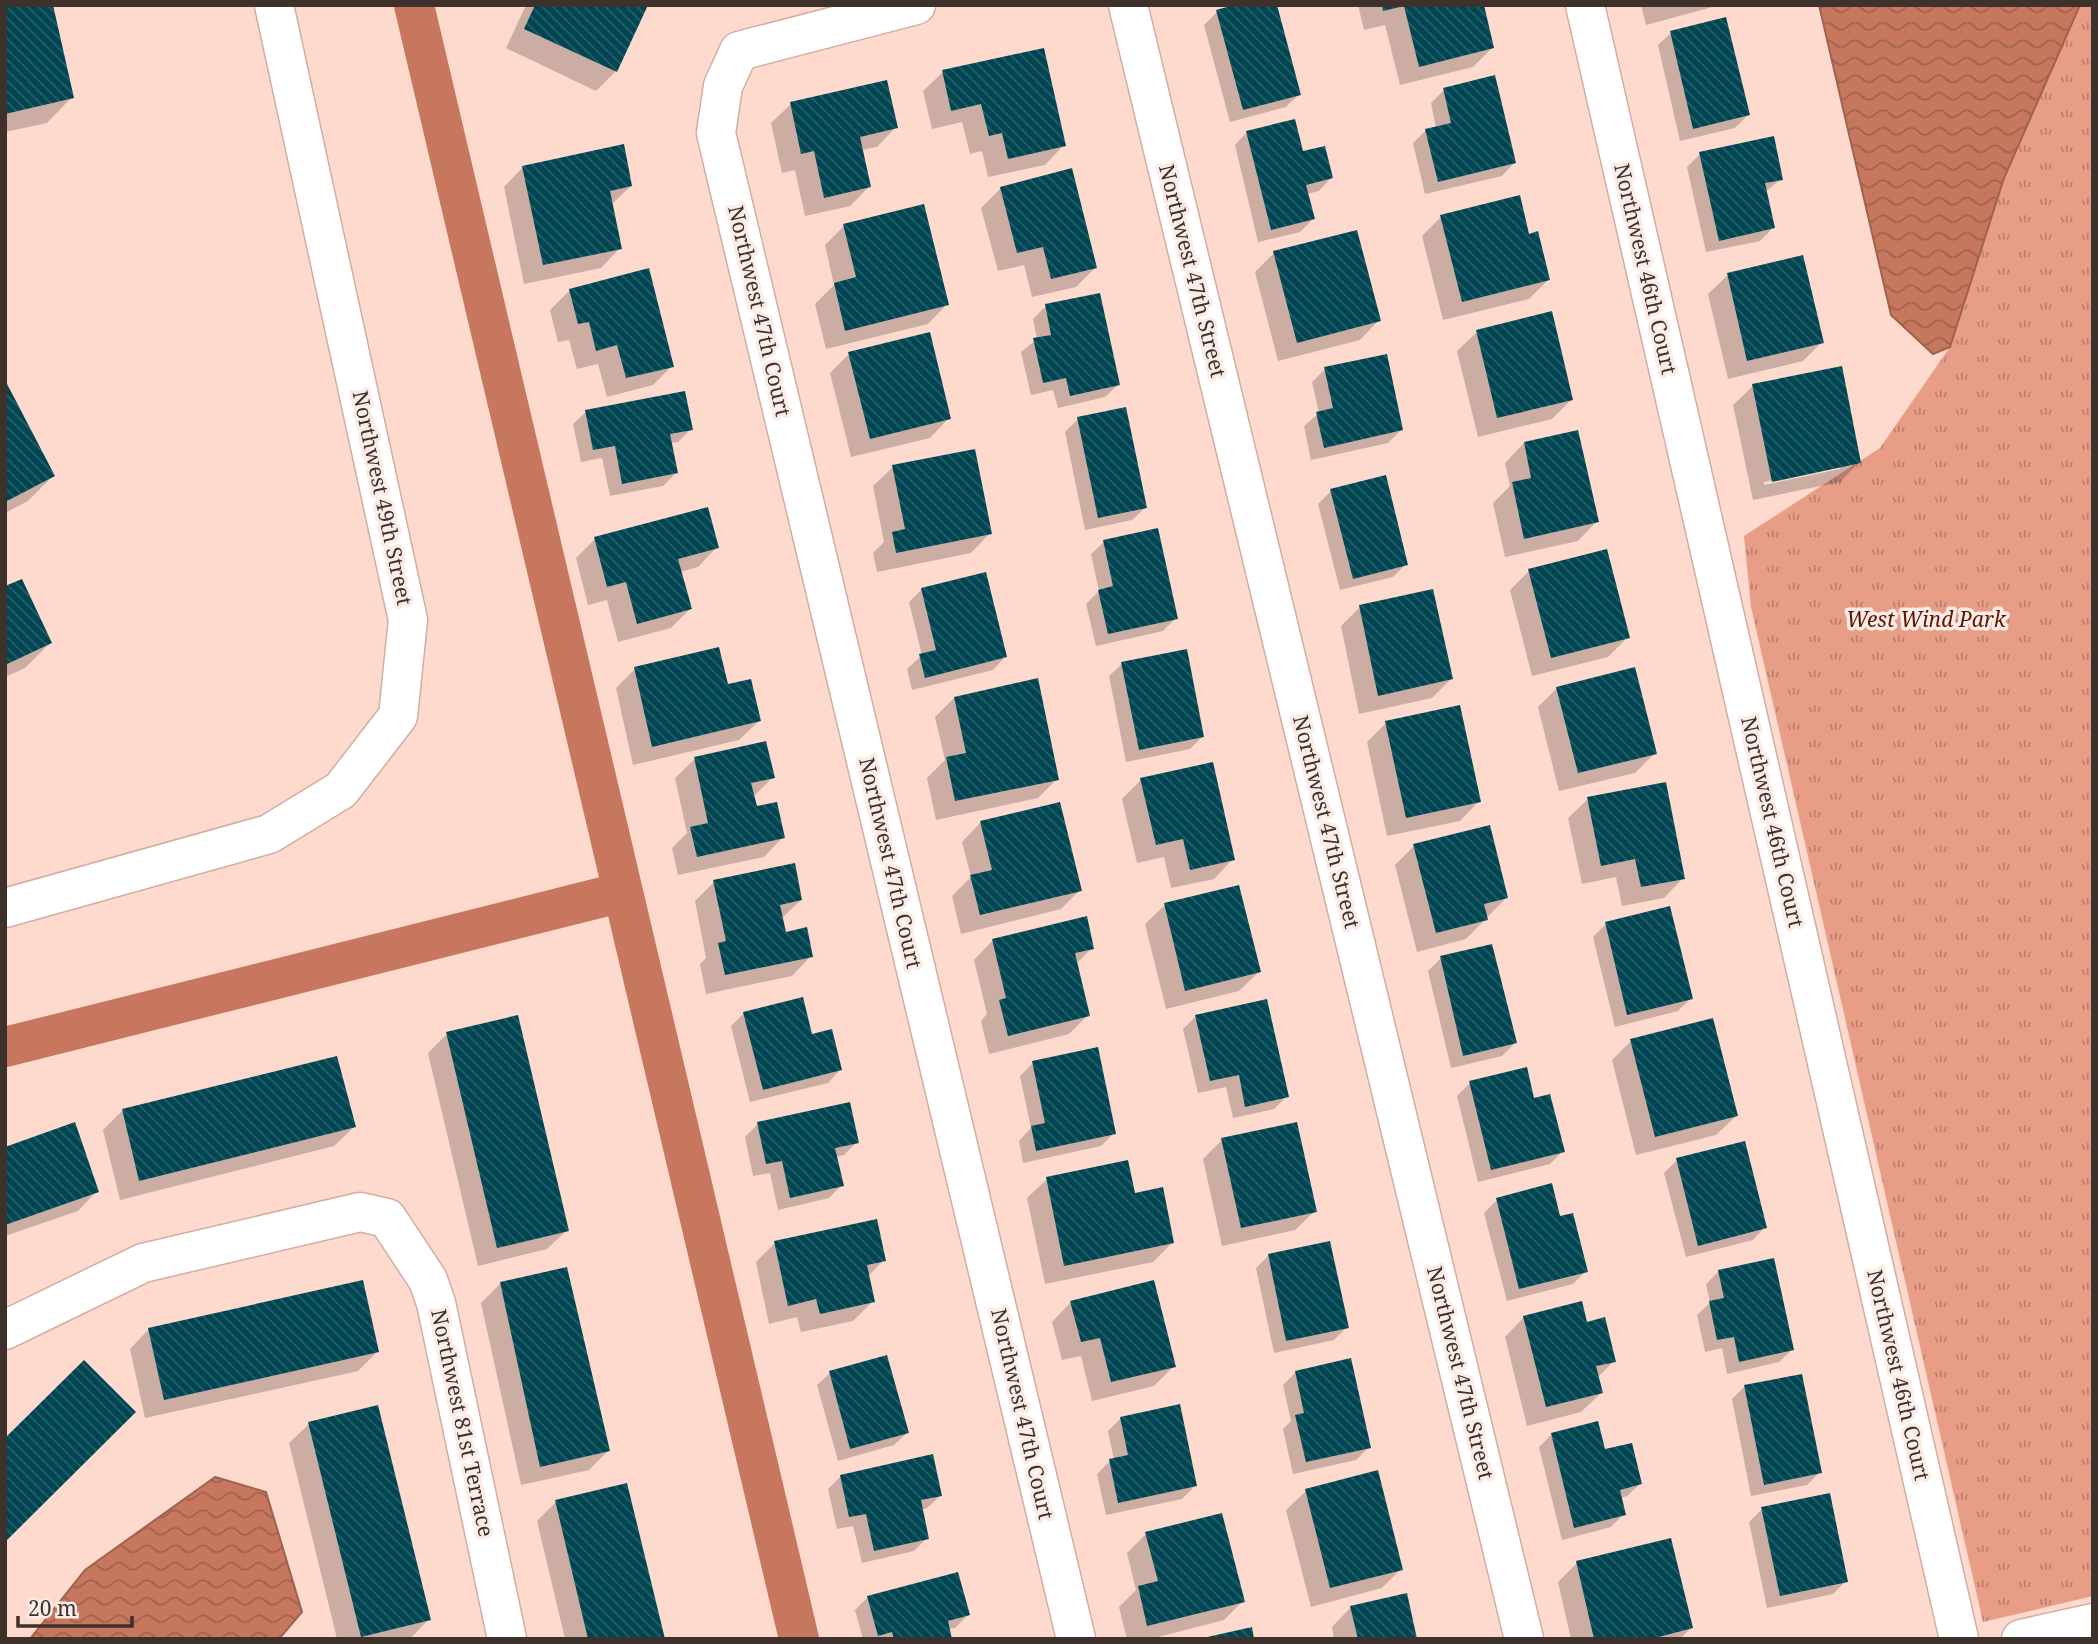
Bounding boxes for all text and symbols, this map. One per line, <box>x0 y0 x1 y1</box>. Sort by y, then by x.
street label: Northwest 47th Street <box>1153 161 1233 380</box>
street label: Northwest 46th Court <box>1608 161 1684 377</box>
street label: Northwest 47th Court <box>722 203 798 419</box>
street label: Northwest 49th Street <box>347 388 419 608</box>
park label: West Wind Park <box>1846 605 2007 633</box>
street label: Northwest 47th Street <box>1287 712 1367 931</box>
street label: Northwest 46th Court <box>1735 714 1811 930</box>
street label: Northwest 47th Court <box>853 755 929 971</box>
street label: Northwest 47th Street <box>1421 1263 1501 1482</box>
street label: Northwest 46th Court <box>1861 1267 1937 1483</box>
street label: Northwest 81st Terrace <box>425 1306 501 1539</box>
street label: Northwest 47th Court <box>985 1306 1061 1522</box>
scale bar <box>18 1584 131 1628</box>
text: 20 m <box>28 1594 77 1622</box>

